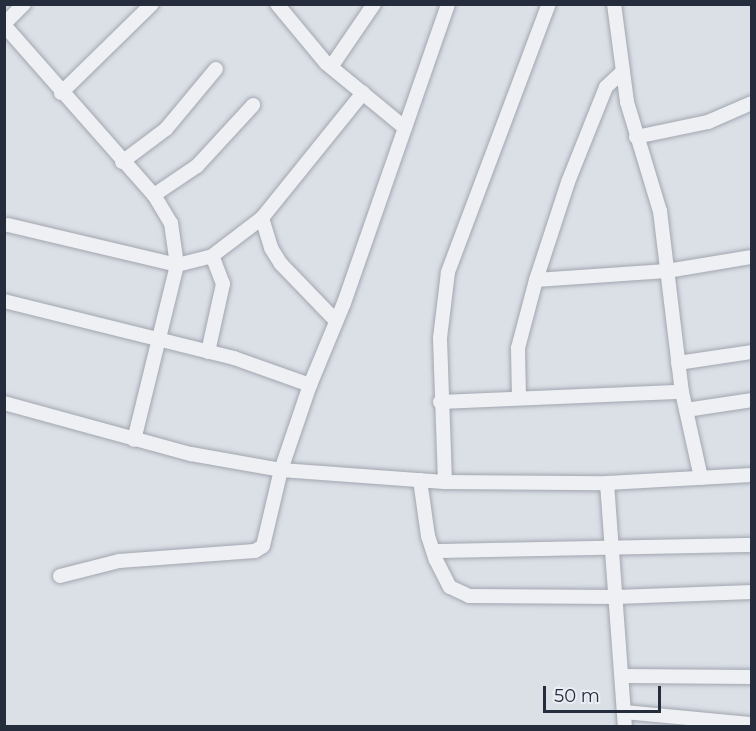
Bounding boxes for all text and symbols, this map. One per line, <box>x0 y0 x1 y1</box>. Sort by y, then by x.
scale bar <box>546 674 664 712</box>
text: 50 m <box>554 685 600 707</box>

